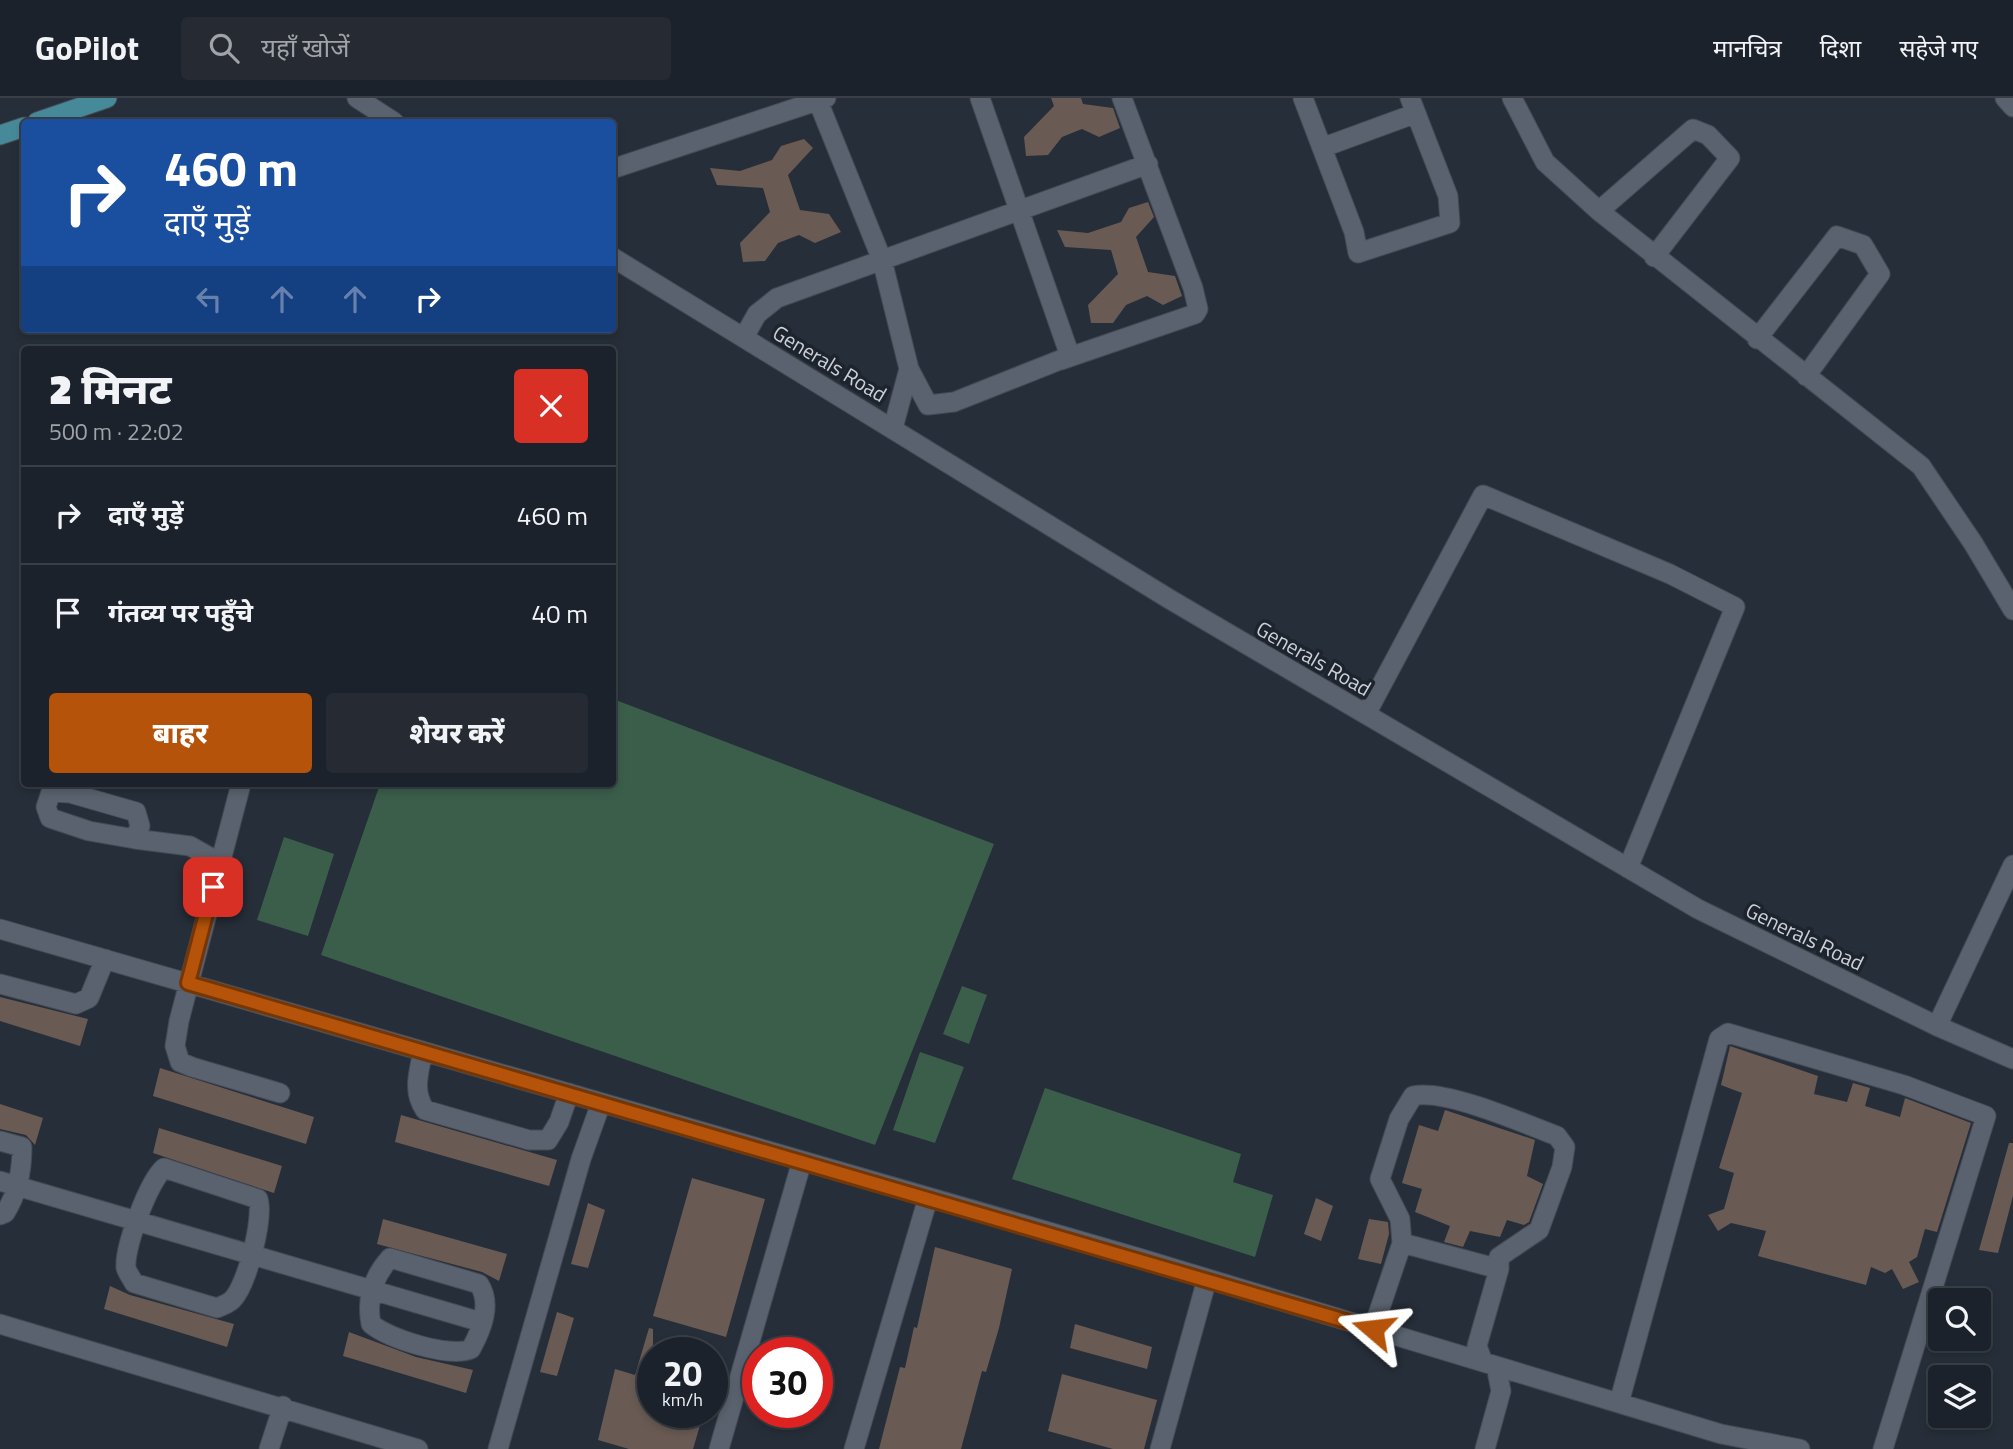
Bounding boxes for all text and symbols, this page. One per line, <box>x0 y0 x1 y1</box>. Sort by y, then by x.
search box <box>181 17 671 80</box>
text: GoPilot <box>35 23 139 73</box>
text: यहाँ खोजें <box>261 28 350 67</box>
icon: search <box>205 29 243 67</box>
text: मानचित्र <box>1713 30 1782 66</box>
text: दिशा <box>1820 30 1861 66</box>
text: सहेजे गए <box>1899 30 1978 66</box>
text: 460 m <box>164 130 298 205</box>
icon: right <box>49 147 140 238</box>
text: दाएँ मुड़ें <box>164 198 250 246</box>
icon: left <box>190 280 228 318</box>
icon: ahead <box>263 280 301 318</box>
icon: ahead <box>336 280 374 318</box>
icon: right <box>409 280 447 318</box>
street label: Generals Road <box>767 316 893 410</box>
text: 2 मिनट <box>49 356 172 420</box>
button: close <box>514 369 588 443</box>
text: 500 m · 22:02 <box>49 414 184 449</box>
text: दाएँ मुड़ें <box>108 495 184 534</box>
icon: right <box>49 496 87 534</box>
text: 460 m <box>517 496 588 535</box>
text: गंतव्य पर पहुँचे <box>108 593 253 632</box>
icon: arrive <box>49 594 87 632</box>
text: 40 m <box>531 594 588 633</box>
street label: Generals Road <box>1251 612 1377 704</box>
button: बाहर <box>49 693 312 773</box>
button: शेयर करें <box>326 693 588 773</box>
pin <box>183 857 243 917</box>
icon: arrive <box>194 868 232 906</box>
street label: Generals Road <box>1740 894 1870 978</box>
map controls <box>1928 1288 1991 1428</box>
button: search <box>1928 1288 1991 1351</box>
position arrow <box>1336 1292 1410 1366</box>
speed limit sign: 30 <box>742 1337 833 1428</box>
text: 20 <box>663 1346 702 1400</box>
button: layers <box>1928 1365 1991 1428</box>
text: km/h <box>662 1386 703 1413</box>

